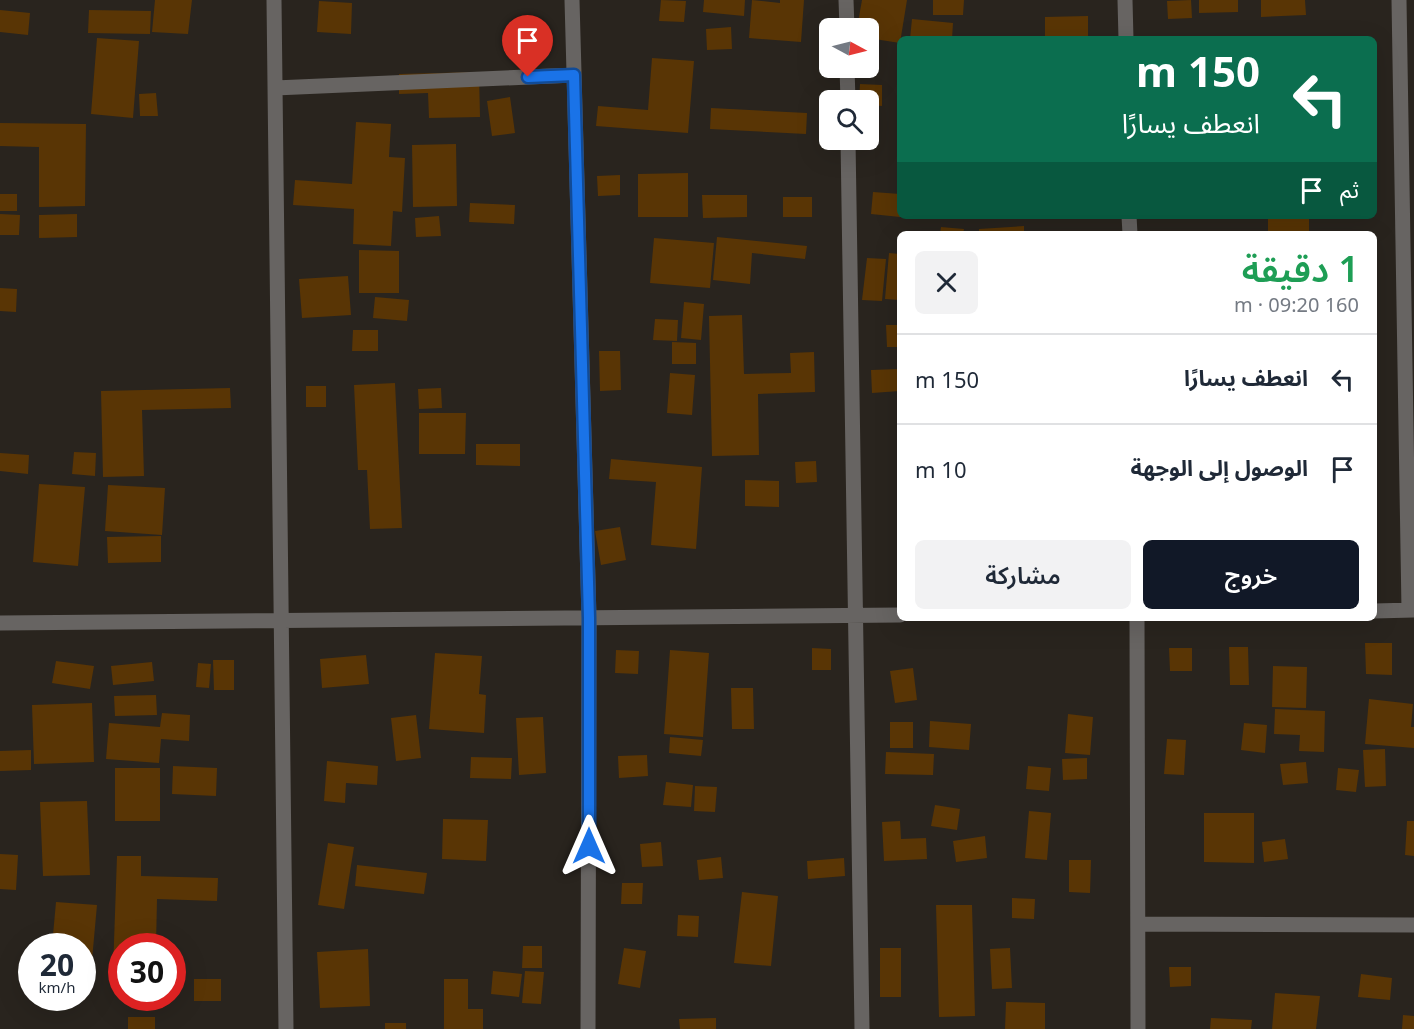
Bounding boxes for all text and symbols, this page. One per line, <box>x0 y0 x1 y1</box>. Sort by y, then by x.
pin <box>502 15 553 77</box>
north arrow <box>819 18 879 78</box>
map controls <box>819 18 879 150</box>
icon: arrive <box>511 24 544 57</box>
text: 150 m <box>1136 42 1260 99</box>
icon: left <box>1281 60 1359 138</box>
button: search <box>819 90 879 150</box>
text: انعطف يسارًا <box>1122 104 1260 141</box>
icon: arrive <box>1295 174 1328 207</box>
text: ثم <box>1340 174 1359 204</box>
text: 1 دقيقة <box>1242 244 1359 293</box>
button: close <box>915 251 978 314</box>
text: 160 m · 09:20 <box>1234 291 1359 318</box>
text: انعطف يسارًا <box>1184 362 1308 392</box>
icon: left <box>1326 363 1359 396</box>
text: 150 m <box>915 364 979 394</box>
text: الوصول إلى الوجهة <box>1130 452 1308 482</box>
icon: arrive <box>1326 453 1359 486</box>
text: 10 m <box>915 454 966 484</box>
button: مشاركة <box>915 540 1131 609</box>
button: خروج <box>1143 540 1359 609</box>
position arrow <box>557 814 621 878</box>
speed limit sign: 30 <box>108 933 186 1011</box>
text: 20 <box>40 944 74 985</box>
text: km/h <box>39 977 75 997</box>

